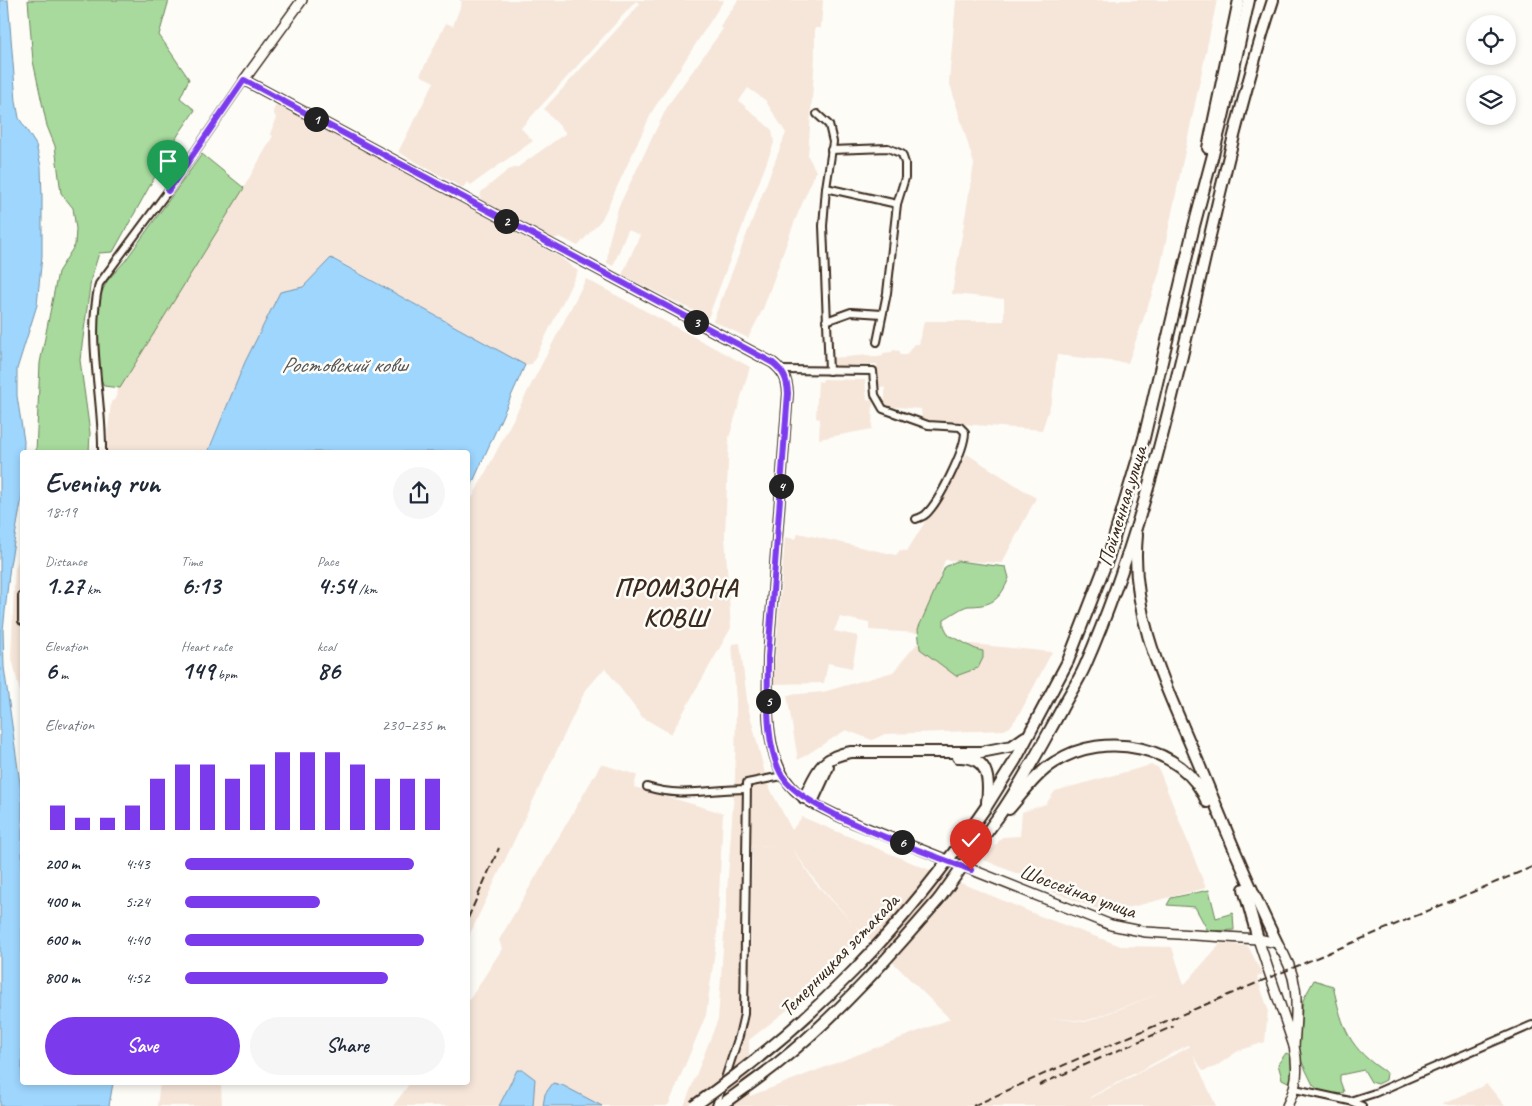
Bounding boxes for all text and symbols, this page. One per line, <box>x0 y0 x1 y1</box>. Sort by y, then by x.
map controls <box>1466 15 1516 125</box>
button: locate <box>1466 15 1516 65</box>
button: layers <box>1466 75 1516 125</box>
pin: 1 <box>304 106 328 132</box>
text: 1 <box>313 111 320 128</box>
pin <box>147 140 189 191</box>
icon: arrive <box>154 147 182 175</box>
pin: 2 <box>494 208 518 234</box>
text: 2 <box>503 213 510 230</box>
pin: 3 <box>684 310 708 334</box>
text: 3 <box>693 314 700 331</box>
water label: Ростовский ковш <box>281 351 410 379</box>
street label: Пойменная улица <box>1091 440 1153 569</box>
text: Evening run <box>45 465 160 500</box>
button: share <box>393 467 445 519</box>
pin: 4 <box>768 474 794 498</box>
text: 4 <box>778 478 785 495</box>
text: 18:19 <box>45 502 77 522</box>
text: Distance <box>45 553 87 570</box>
text: Time <box>181 553 202 570</box>
text: Pace <box>317 553 339 570</box>
text: 1.27 <box>45 570 84 602</box>
text: 6:13 <box>181 570 220 602</box>
text: 4:54 <box>317 570 355 602</box>
district label: ПРОМЗОНА КОВШ <box>614 571 739 634</box>
text: km <box>84 581 101 598</box>
text: /km <box>355 581 377 598</box>
text: Elevation <box>45 638 88 655</box>
text: Heart rate <box>181 638 232 655</box>
text: kcal <box>317 638 336 655</box>
text: 6 <box>45 655 57 687</box>
text: 149 <box>181 655 214 687</box>
text: 86 <box>317 655 340 687</box>
text: m <box>57 666 68 683</box>
text: bpm <box>214 666 237 683</box>
pin: 5 <box>756 688 780 714</box>
text: 5 <box>765 693 772 710</box>
text: Elevation <box>45 715 94 735</box>
text: 230–235 m <box>382 715 445 735</box>
pin <box>950 819 992 870</box>
icon: check <box>957 826 985 854</box>
pin: 6 <box>890 830 914 854</box>
text: 6 <box>899 834 906 851</box>
text: 200 m <box>45 854 80 874</box>
text: 4:43 <box>125 854 150 874</box>
street label: Шоссейная улица <box>1016 858 1141 925</box>
street label: Темерницкая эстакада <box>774 886 906 1022</box>
text: 400 m <box>45 892 80 912</box>
text: 5:24 <box>125 892 150 912</box>
text: 600 m <box>45 930 80 950</box>
text: 4:40 <box>125 930 150 950</box>
text: 800 m <box>45 968 80 988</box>
text: 4:52 <box>125 968 150 988</box>
button: Save <box>45 1017 240 1075</box>
button: Share <box>250 1017 445 1075</box>

